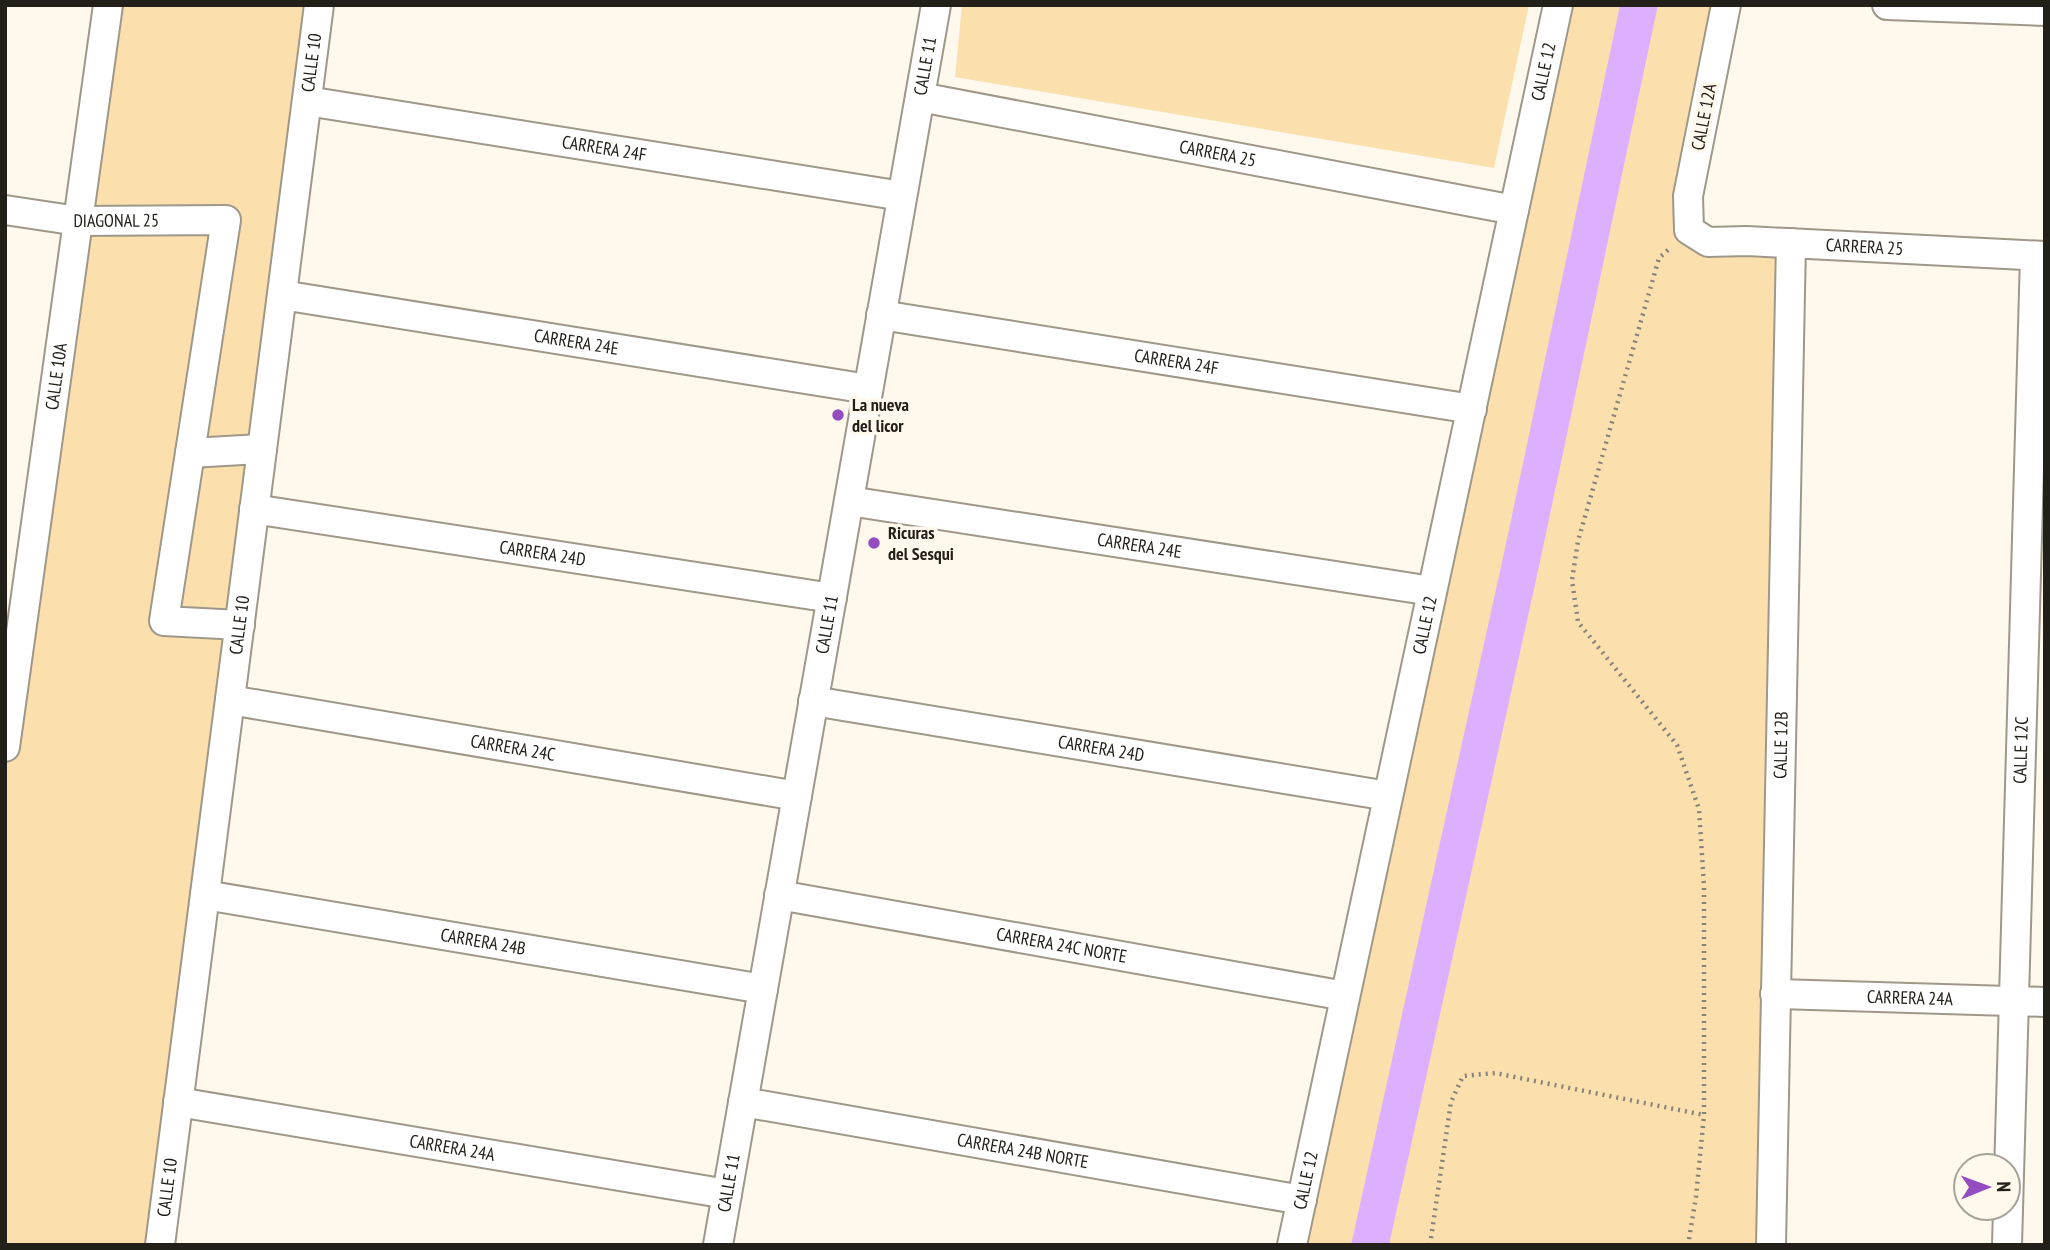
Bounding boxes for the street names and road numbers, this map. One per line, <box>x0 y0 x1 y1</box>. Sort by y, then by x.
street label: CALLE 10 <box>296 32 326 93</box>
street label: CALLE 11 <box>908 35 941 97</box>
street label: CALLE 12 <box>1526 40 1561 103</box>
street label: CALLE 12A <box>1686 81 1721 152</box>
street label: CARRERA 24F <box>561 130 648 166</box>
street label: CARRERA 25 <box>1178 135 1258 172</box>
street label: DIAGONAL 25 <box>73 208 159 232</box>
street label: CARRERA 25 <box>1825 233 1904 260</box>
street label: CARRERA 24E <box>532 324 620 360</box>
street label: CALLE 10A <box>40 341 72 412</box>
street label: CARRERA 24F <box>1133 343 1220 380</box>
street label: CARRERA 24E <box>1096 527 1184 563</box>
street label: CARRERA 24D <box>498 535 587 571</box>
street label: CALLE 11 <box>810 593 843 656</box>
street label: CALLE 10 <box>224 594 254 656</box>
street label: CALLE 12 <box>1407 594 1442 656</box>
street label: CALLE 12B <box>1768 711 1793 779</box>
street label: CALLE 12C <box>2008 716 2033 784</box>
street label: CARRERA 24C <box>469 729 557 766</box>
street label: CARRERA 24D <box>1056 730 1146 767</box>
street label: CARRERA 24C NORTE <box>995 922 1129 968</box>
street label: CARRERA 24B <box>439 923 527 960</box>
street label: CARRERA 24A <box>1867 985 1954 1010</box>
street label: CARRERA 24B NORTE <box>955 1128 1090 1173</box>
street label: CARRERA 24A <box>408 1129 497 1166</box>
street label: CALLE 12 <box>1288 1149 1323 1212</box>
street label: CALLE 11 <box>712 1152 745 1214</box>
street label: CALLE 10 <box>152 1157 182 1218</box>

